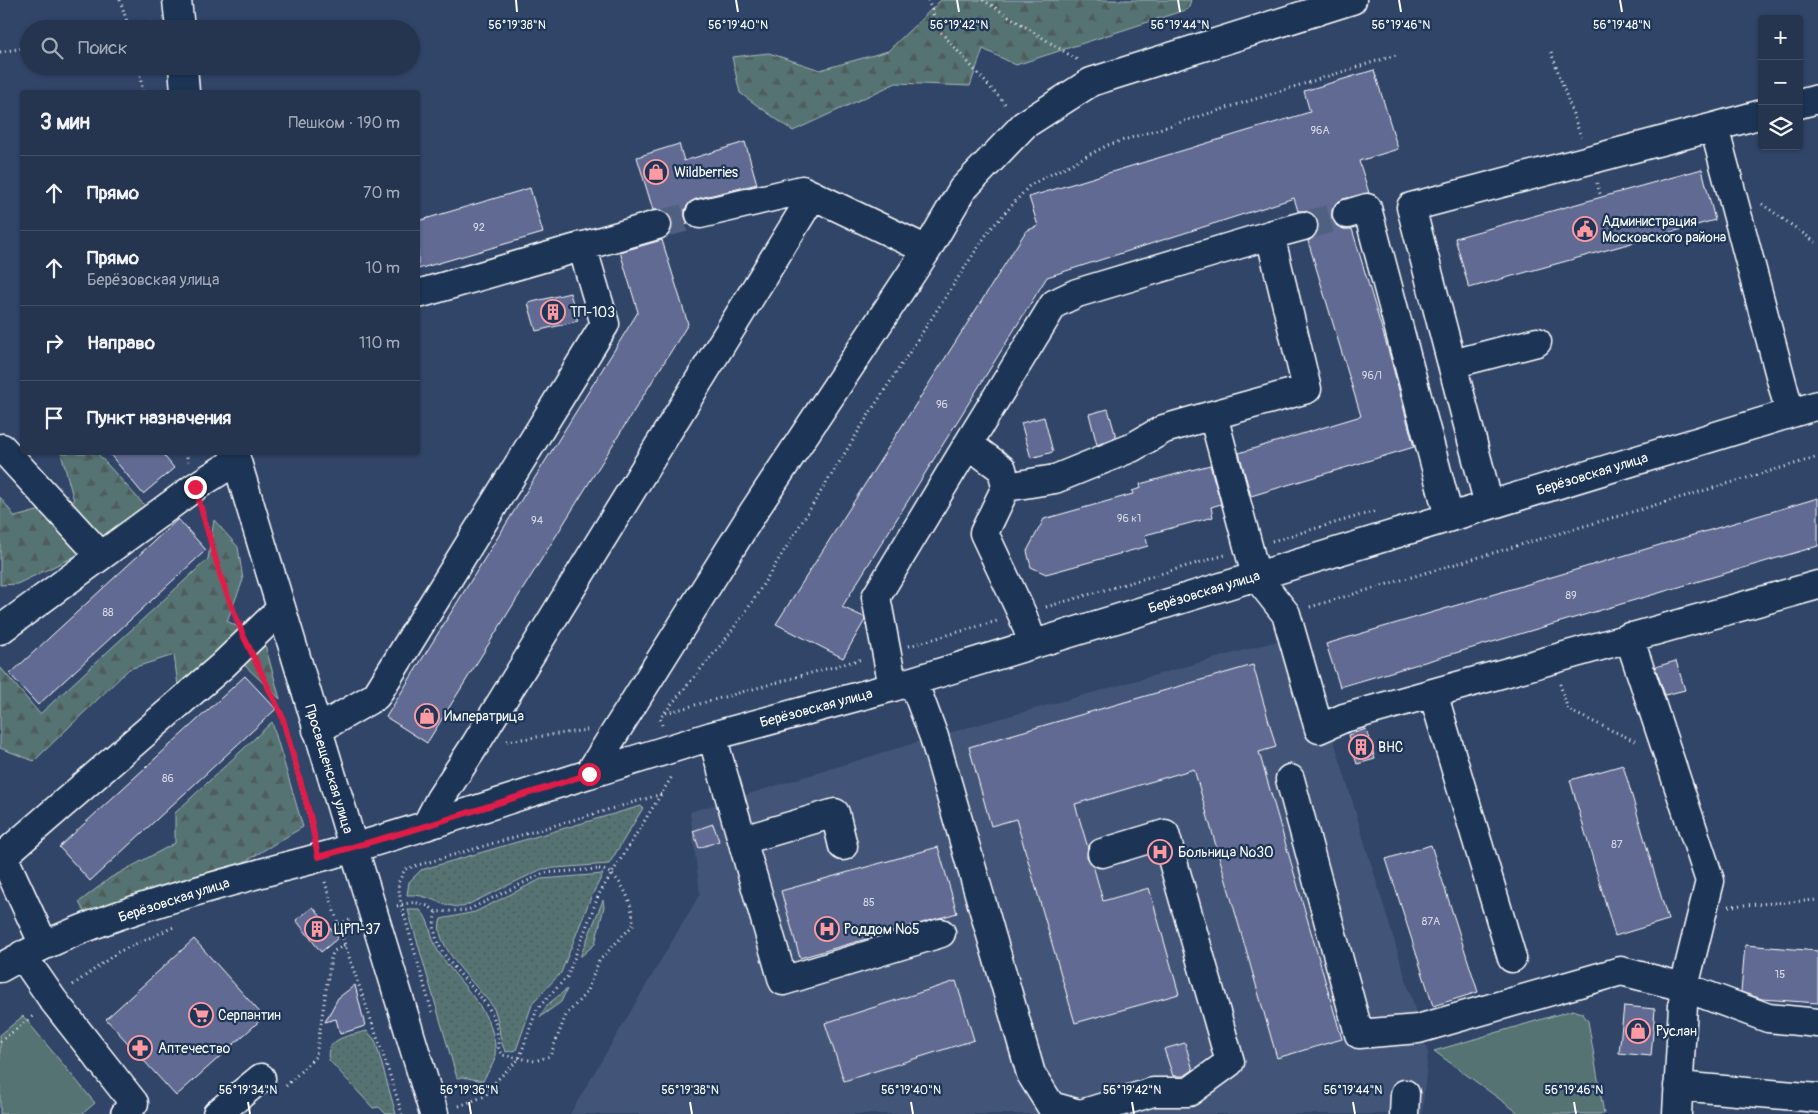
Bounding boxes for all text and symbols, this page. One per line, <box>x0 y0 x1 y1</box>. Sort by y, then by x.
map controls <box>1758 15 1803 150</box>
button: + <box>1758 15 1803 60</box>
text: 56°19'38"N <box>488 18 546 33</box>
text: 56°19'40"N <box>708 18 768 33</box>
text: 56°19'42"N <box>930 18 988 33</box>
text: 56°19'44"N <box>1151 18 1209 33</box>
text: 56°19'46"N <box>1372 18 1430 33</box>
text: 56°19'48"N <box>1593 18 1651 33</box>
search box <box>20 20 420 75</box>
icon: search <box>38 34 66 62</box>
text: Поиск <box>78 36 128 60</box>
button: − <box>1758 60 1803 105</box>
button: layers <box>1758 105 1803 150</box>
text: 3 мин <box>40 109 90 136</box>
text: Пешком · 190 m <box>289 113 400 133</box>
house number: 96А <box>1310 124 1330 137</box>
shop icon: Wildberries <box>643 159 669 185</box>
place label: Wildberries <box>674 164 739 181</box>
icon: ahead <box>40 179 68 207</box>
text: Прямо <box>87 181 139 205</box>
text: 70 m <box>363 183 400 203</box>
place label: Администрация Московского района <box>1602 213 1726 246</box>
public building icon: Администрация Московского района <box>1572 216 1598 242</box>
house number: 92 <box>473 221 485 234</box>
text: Прямо <box>87 246 139 270</box>
icon: ahead <box>40 254 68 282</box>
text: 10 m <box>365 258 400 278</box>
text: Берёзовская улица <box>87 270 220 290</box>
building icon: ТП-103 <box>540 299 566 325</box>
place label: ТП-103 <box>570 304 615 321</box>
icon: right <box>40 329 68 357</box>
text: Направо <box>87 331 155 355</box>
text: 110 m <box>359 333 400 353</box>
house number: 96/1 <box>1362 369 1382 382</box>
house number: 96 <box>936 398 948 411</box>
icon: arrive <box>40 404 68 432</box>
text: Пункт назначения <box>87 406 231 430</box>
street label: Берёзовская улица <box>1534 449 1650 499</box>
route end <box>184 476 207 499</box>
house number: 96 к1 <box>1117 512 1141 525</box>
house number: 94 <box>531 514 544 527</box>
street label: Берёзовская улица <box>1146 567 1262 617</box>
house number: 89 <box>1565 589 1577 602</box>
house number: 88 <box>102 606 114 619</box>
street label: Берёзовская улица <box>758 685 874 731</box>
street label: Просвещенская улица <box>301 702 357 836</box>
shop icon: Императрица <box>414 703 440 729</box>
place label: Императрица <box>444 708 524 725</box>
building icon: ВНС <box>1348 734 1374 760</box>
place label: ВНС <box>1378 739 1404 756</box>
route start <box>578 763 601 786</box>
house number: 86 <box>162 772 174 785</box>
house number: 87 <box>1611 838 1623 851</box>
hospital icon: Больница №30 <box>1147 839 1173 865</box>
place label: Больница №30 <box>1178 844 1274 861</box>
street label: Берёзовская улица <box>116 874 232 926</box>
house number: 85 <box>863 896 875 909</box>
house number: 87А <box>1422 915 1440 928</box>
building icon: ЦРП-37 <box>304 916 330 942</box>
hospital icon: Роддом №5 <box>814 916 840 942</box>
place label: ЦРП-37 <box>334 921 381 938</box>
place label: Роддом №5 <box>844 921 920 938</box>
house number: 15 <box>1775 968 1785 981</box>
supermarket icon: Серпантин <box>188 1002 214 1028</box>
place label: Серпантин <box>218 1007 281 1024</box>
shop icon: Руслан <box>1625 1018 1651 1044</box>
place label: Руслан <box>1656 1023 1697 1040</box>
pharmacy icon: Аптечество <box>127 1035 153 1061</box>
place label: Аптечество <box>158 1040 231 1057</box>
text: 56°19'34"N <box>219 1083 277 1098</box>
text: 56°19'36"N <box>440 1083 498 1098</box>
text: 56°19'38"N <box>661 1083 719 1098</box>
text: 56°19'40"N <box>881 1083 941 1098</box>
text: 56°19'42"N <box>1103 1083 1161 1098</box>
text: 56°19'44"N <box>1324 1083 1382 1098</box>
text: 56°19'46"N <box>1545 1083 1603 1098</box>

